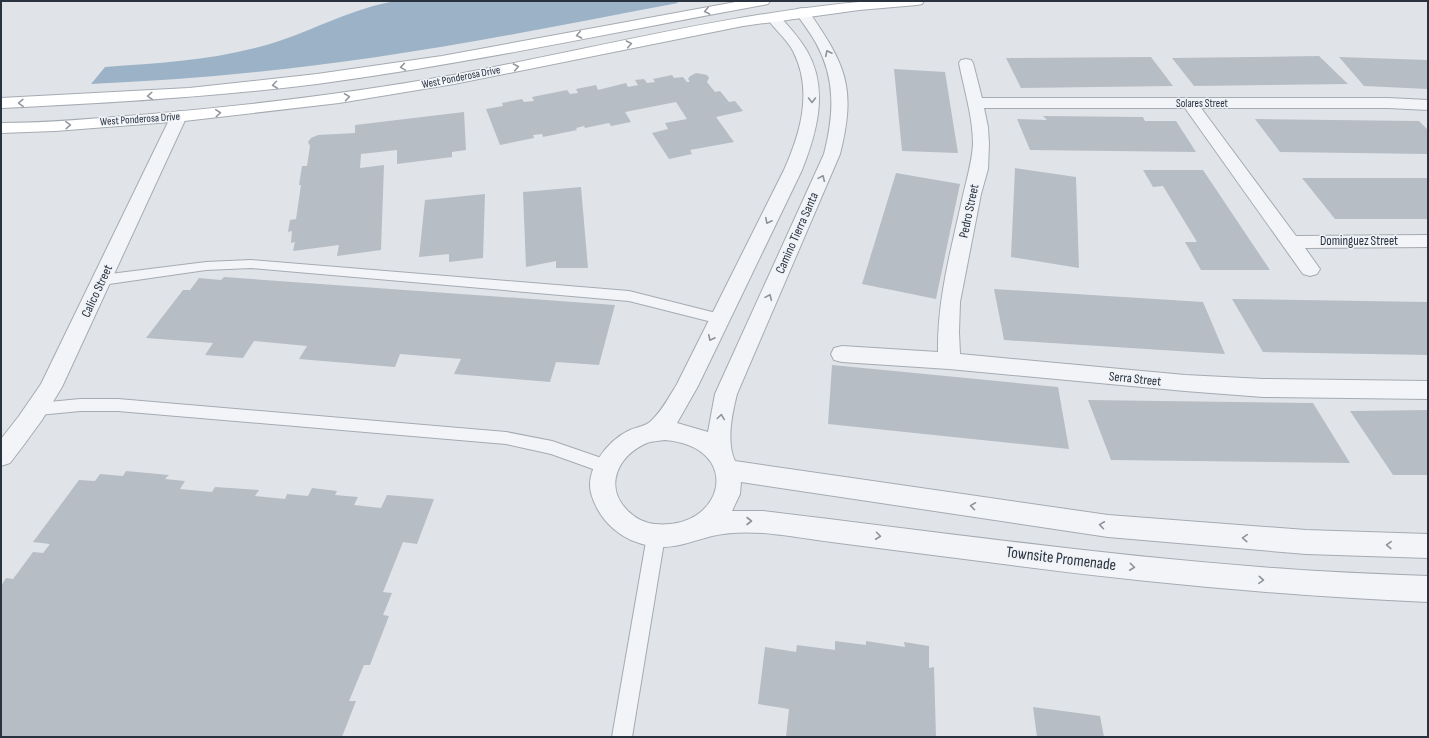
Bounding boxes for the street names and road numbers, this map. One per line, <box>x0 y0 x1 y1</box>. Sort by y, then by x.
street label: West Ponderosa Drive <box>420 63 502 91</box>
street label: Solares Street <box>1176 97 1229 110</box>
street label: West Ponderosa Drive <box>100 110 180 128</box>
street label: Pedro Street <box>956 183 983 239</box>
street label: Camino Tierra Santa <box>772 190 822 276</box>
street label: Dominguez Street <box>1320 233 1398 249</box>
street label: Calico Street <box>78 262 116 320</box>
street label: Serra Street <box>1108 368 1162 390</box>
street label: Townsite Promenade <box>1005 543 1117 575</box>

